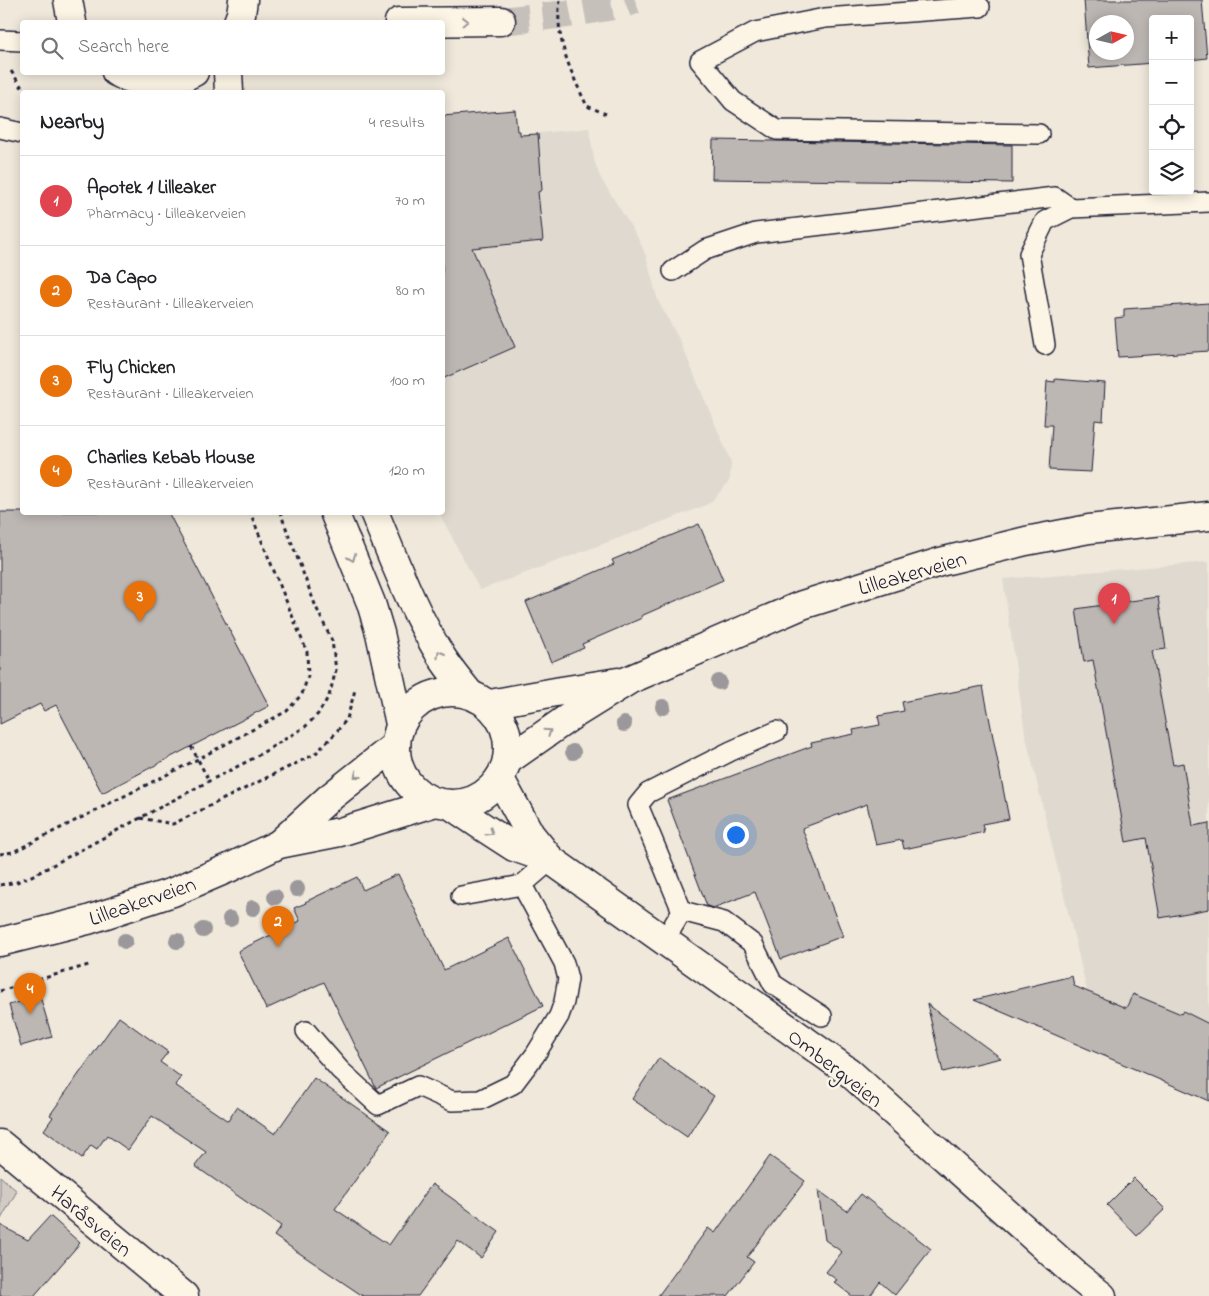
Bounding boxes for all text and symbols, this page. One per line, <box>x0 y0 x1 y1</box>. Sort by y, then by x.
north arrow <box>1089 15 1134 60</box>
map controls <box>1149 15 1194 195</box>
button: + <box>1149 15 1194 60</box>
one-way arrow <box>461 16 469 27</box>
search box <box>20 20 445 75</box>
icon: search <box>38 34 66 62</box>
text: Search here <box>78 34 169 61</box>
button: − <box>1149 60 1194 105</box>
button: locate <box>1149 105 1194 150</box>
text: Nearby <box>40 108 104 138</box>
text: 4 results <box>369 111 425 135</box>
button: layers <box>1149 150 1194 195</box>
text: Apotek 1 Lilleaker <box>87 175 216 202</box>
text: 1 <box>53 189 59 213</box>
text: 70 m <box>395 189 425 213</box>
text: Pharmacy · Lilleakerveien <box>87 202 246 226</box>
text: Da Capo <box>87 265 157 292</box>
text: 2 <box>52 279 60 303</box>
text: 80 m <box>396 279 425 303</box>
text: Restaurant · Lilleakerveien <box>87 292 253 316</box>
text: Fly Chicken <box>87 355 175 382</box>
text: 3 <box>53 369 59 393</box>
text: 100 m <box>390 369 425 393</box>
text: Restaurant · Lilleakerveien <box>87 382 253 406</box>
text: Charlies Kebab House <box>87 445 255 472</box>
text: 4 <box>53 459 59 483</box>
text: 120 m <box>389 459 425 483</box>
text: Restaurant · Lilleakerveien <box>87 472 253 496</box>
street label: Lilleakerveien <box>855 544 971 606</box>
one-way arrow <box>346 553 357 562</box>
pin: 3 <box>124 581 156 622</box>
pin: 1 <box>1098 583 1130 624</box>
one-way arrow <box>437 650 447 659</box>
one-way arrow <box>542 729 551 738</box>
one-way arrow <box>354 770 363 778</box>
your location <box>723 822 749 848</box>
one-way arrow <box>484 825 493 835</box>
street label: Lilleakerveien <box>85 870 201 936</box>
pin: 2 <box>262 906 294 947</box>
pin: 4 <box>14 973 46 1014</box>
street label: Ombergveien <box>779 1022 889 1118</box>
street label: Haråsveien <box>42 1178 138 1266</box>

